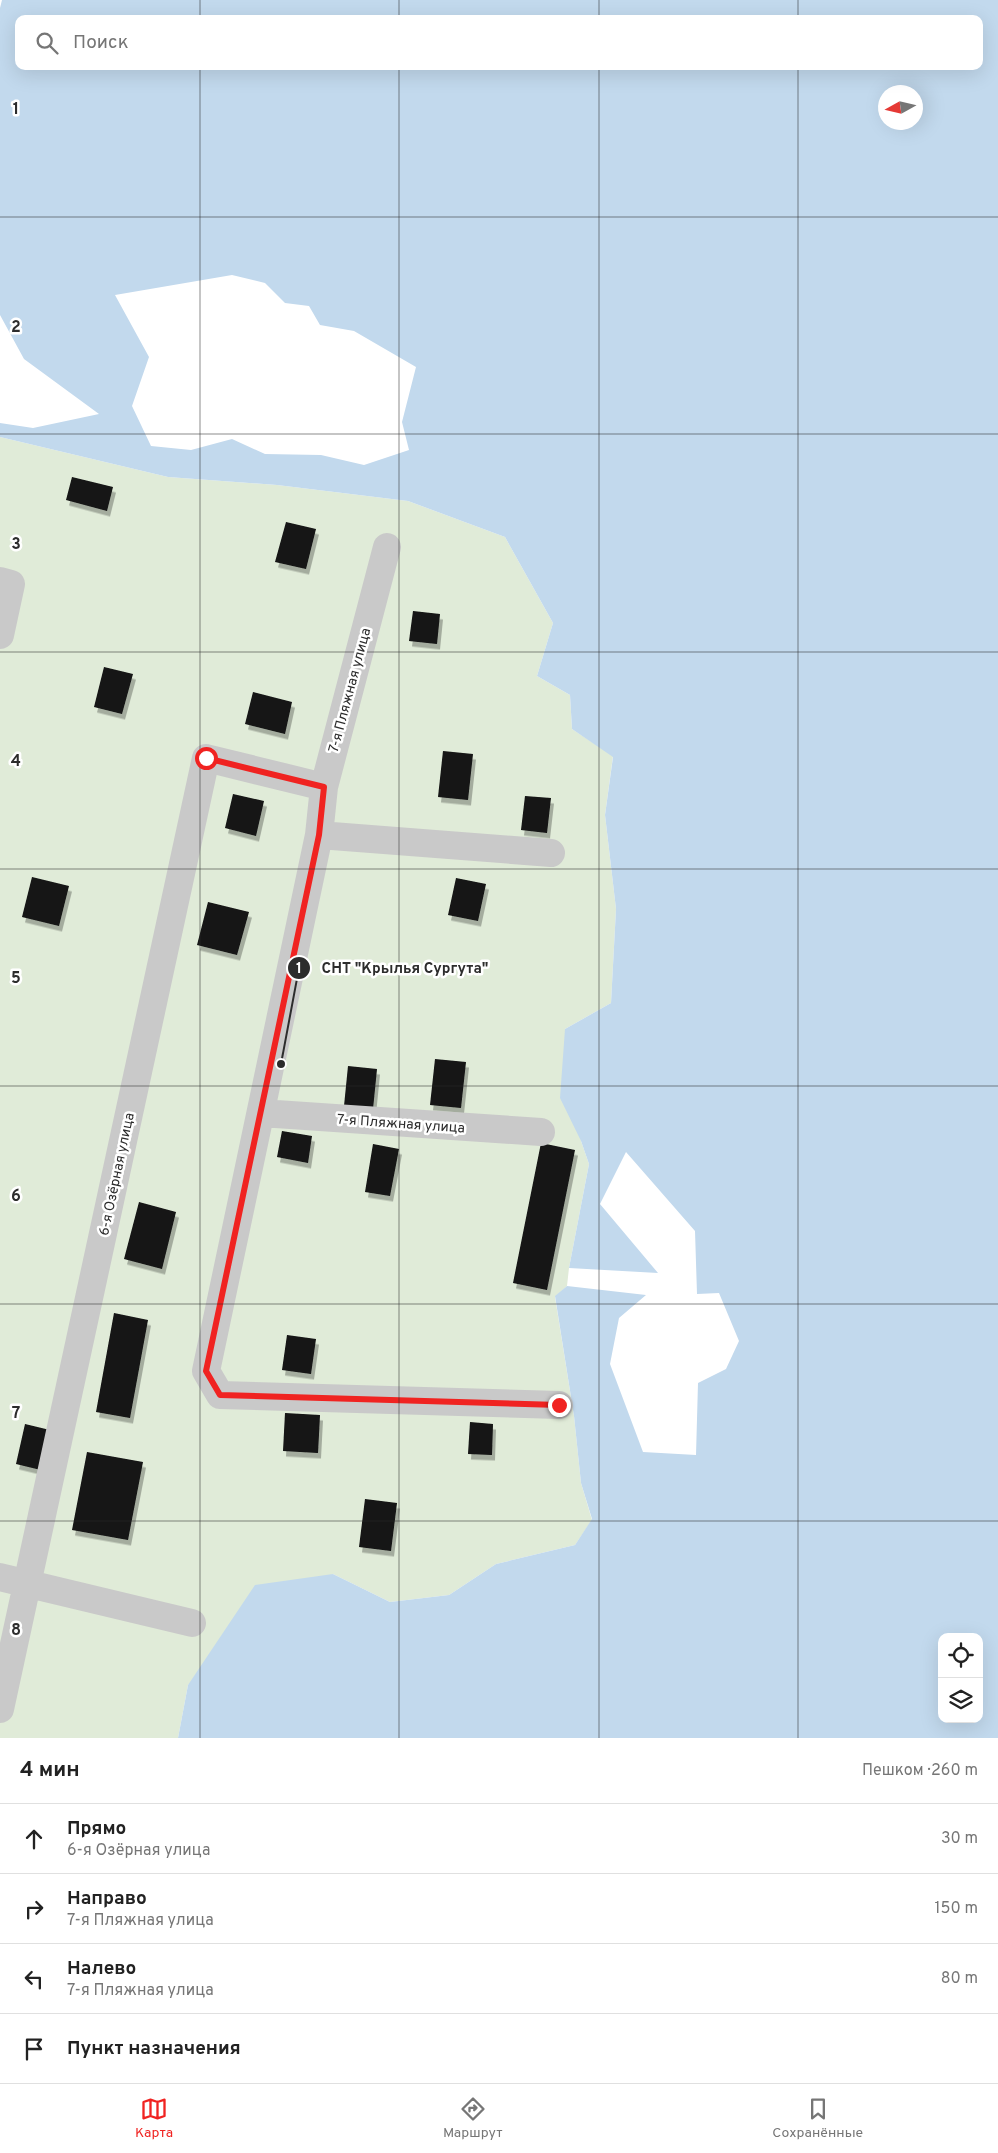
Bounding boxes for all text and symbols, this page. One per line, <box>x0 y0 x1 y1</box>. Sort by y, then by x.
search box <box>15 15 983 70</box>
icon: search <box>33 29 61 57</box>
text: Поиск <box>73 31 129 55</box>
north arrow <box>878 85 923 130</box>
text: 1 <box>13 100 19 120</box>
text: 2 <box>11 318 21 338</box>
text: 3 <box>11 535 21 555</box>
street label: 7-я Пляжная улица <box>326 626 375 755</box>
route start <box>195 747 218 770</box>
text: 4 <box>11 752 21 772</box>
callout: CНТ "Крылья Сургута" <box>286 953 498 983</box>
text: 1 <box>296 960 302 979</box>
text: CНТ "Крылья Сургута" <box>322 960 488 979</box>
text: 5 <box>11 969 21 989</box>
street label: 6-я Озёрная улица <box>96 1111 139 1237</box>
street label: 7-я Пляжная улица <box>336 1112 466 1137</box>
text: 6 <box>11 1187 21 1207</box>
route end <box>548 1394 571 1417</box>
text: 7 <box>12 1404 20 1424</box>
text: 8 <box>11 1621 21 1641</box>
map controls <box>938 1633 983 1723</box>
button: locate <box>938 1633 983 1678</box>
button: layers <box>938 1678 983 1723</box>
text: 4 мин <box>20 1757 80 1784</box>
text: Пешком · 260 m <box>862 1761 978 1781</box>
text: Прямо <box>67 1817 126 1841</box>
icon: ahead <box>20 1825 48 1853</box>
text: 30 m <box>941 1829 978 1849</box>
text: 6-я Озёрная улица <box>67 1841 210 1861</box>
text: Направо <box>67 1887 147 1911</box>
icon: right <box>20 1895 48 1923</box>
text: 150 m <box>935 1899 978 1919</box>
text: 7-я Пляжная улица <box>67 1911 214 1931</box>
text: Налево <box>67 1957 136 1981</box>
icon: left <box>20 1965 48 1993</box>
text: 80 m <box>941 1969 978 1989</box>
text: 7-я Пляжная улица <box>67 1981 214 2001</box>
icon: arrive <box>20 2035 48 2063</box>
text: Пункт назначения <box>67 2037 241 2061</box>
tab: Карта <box>135 2095 173 2142</box>
tab: Маршрут <box>443 2095 503 2142</box>
tab: Сохранённые <box>772 2095 863 2142</box>

